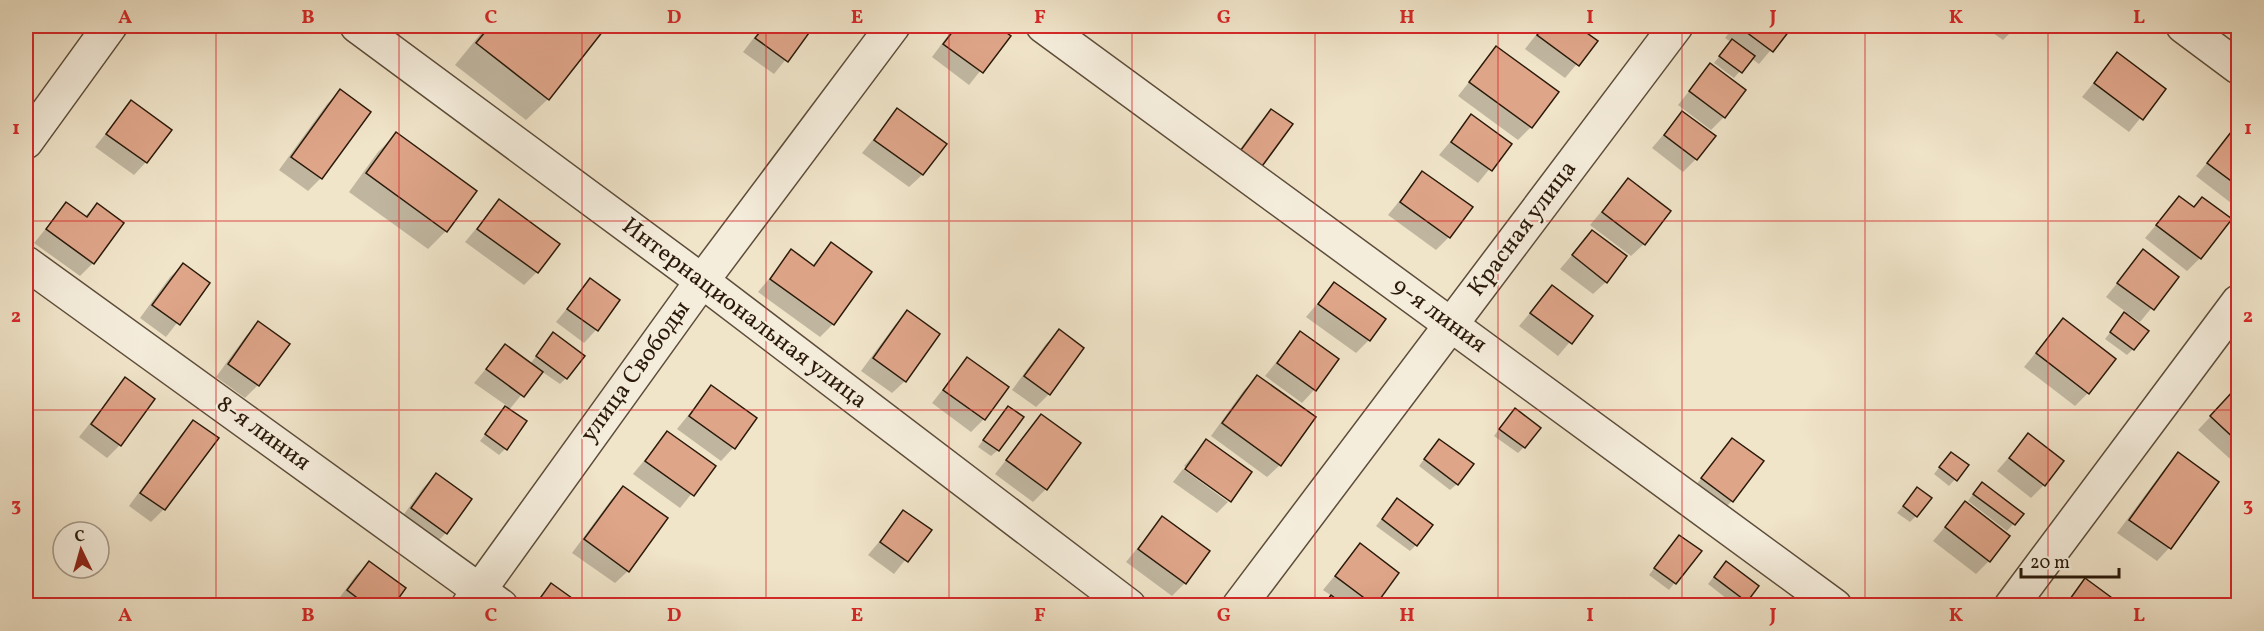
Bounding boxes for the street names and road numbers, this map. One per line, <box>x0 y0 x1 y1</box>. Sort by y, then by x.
street label: Красная улица <box>1460 154 1586 304</box>
street label: Интернациональная улица <box>614 210 874 418</box>
street label: 9-я линия <box>1385 270 1493 362</box>
street label: улица Свободы <box>573 294 699 450</box>
street label: 8-я линия <box>209 388 317 480</box>

